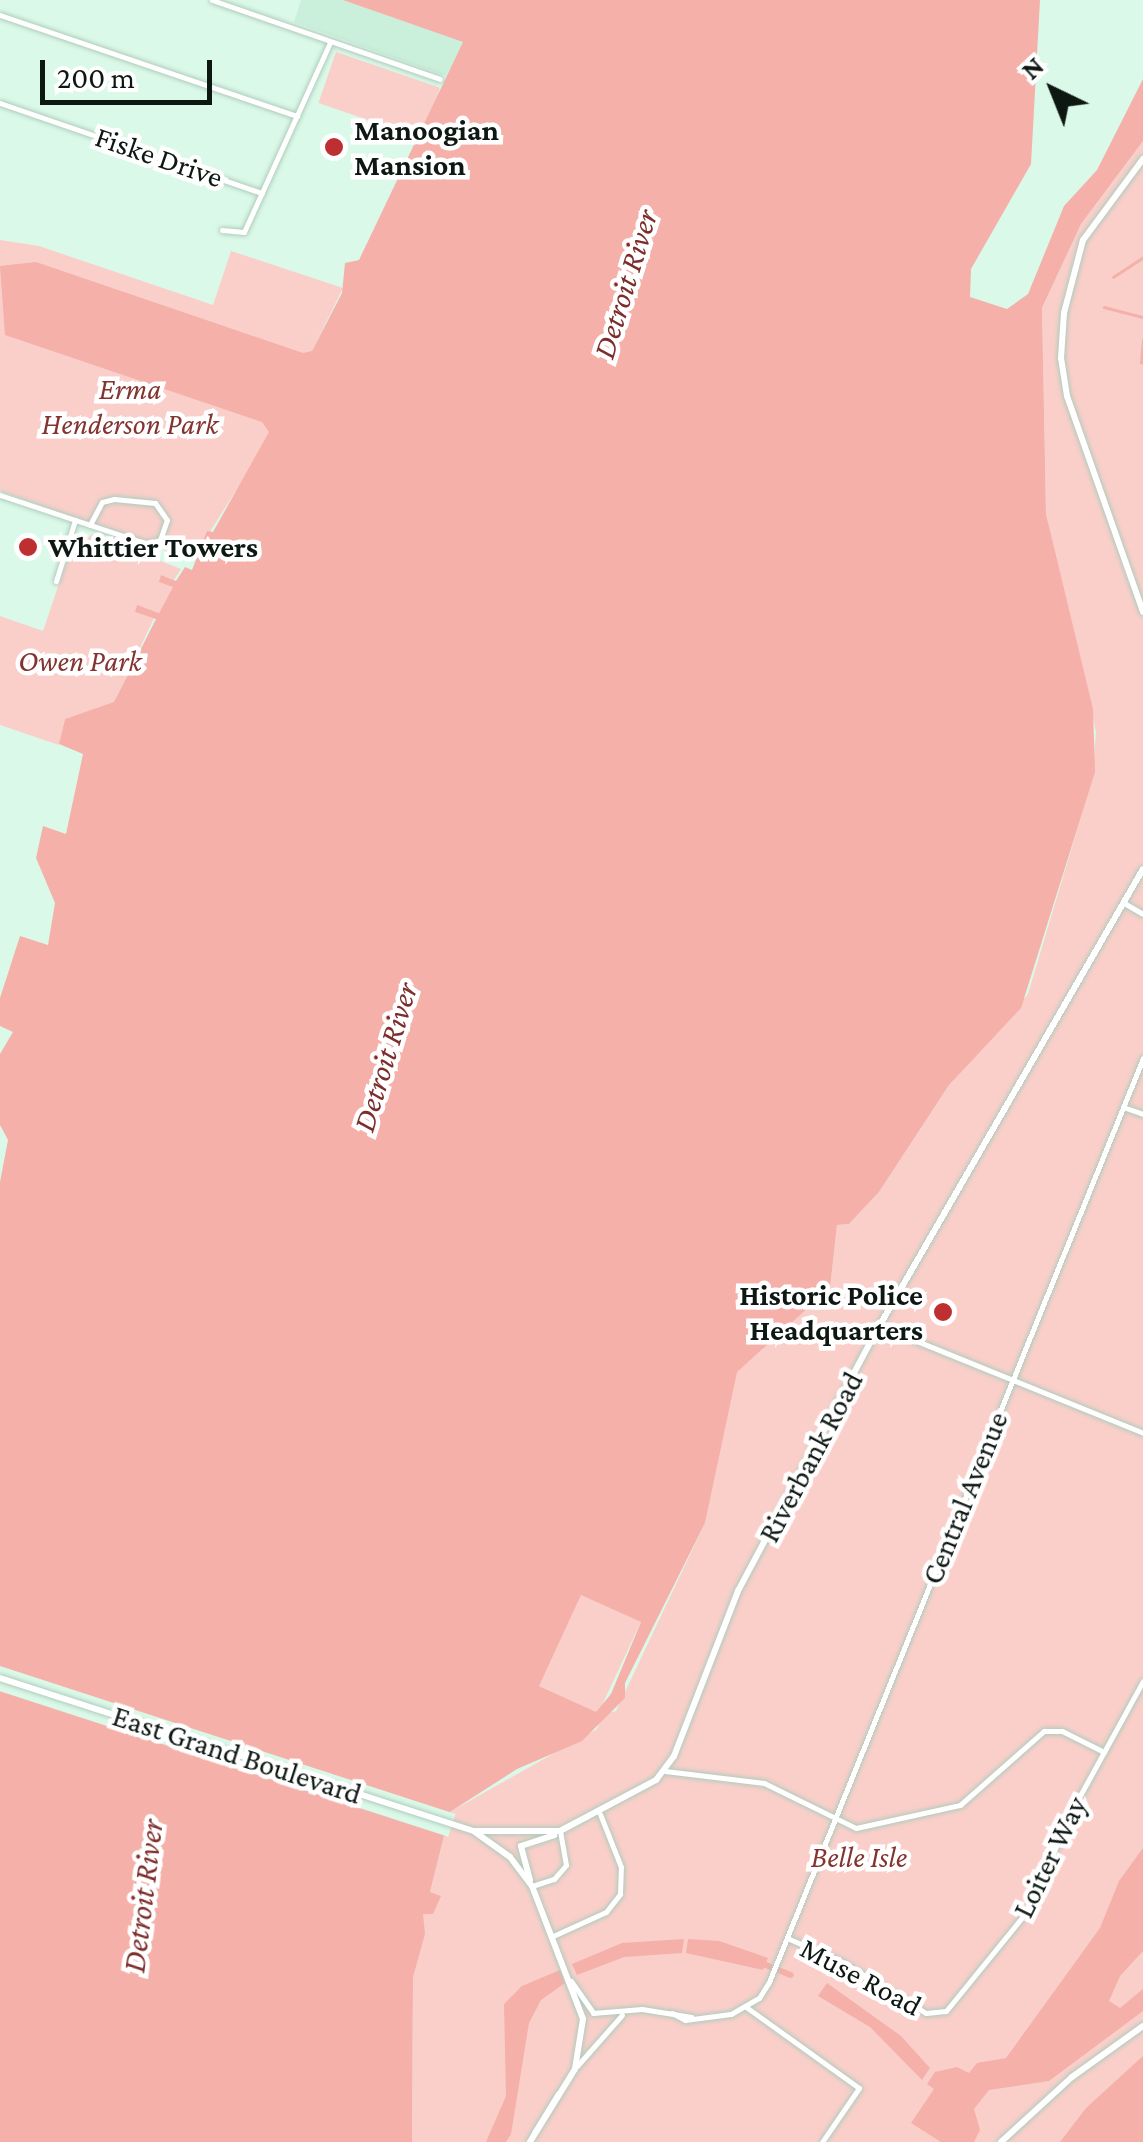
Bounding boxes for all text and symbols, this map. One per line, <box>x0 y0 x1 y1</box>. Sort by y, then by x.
scale bar <box>45 40 218 102</box>
north arrow <box>1003 40 1103 140</box>
text: N <box>1015 50 1050 86</box>
text: 200 m <box>57 61 135 94</box>
place label: Manoogian Mansion <box>354 112 499 182</box>
street label: Fiske Drive <box>91 118 227 196</box>
marker: Manoogian Mansion <box>323 136 345 158</box>
water label: Detroit River <box>584 205 666 363</box>
park label: Erma Henderson Park <box>42 371 218 442</box>
place label: Whittier Towers <box>48 529 258 565</box>
marker: Whittier Towers <box>17 536 39 558</box>
park label: Owen Park <box>18 643 142 679</box>
water label: Detroit River <box>344 978 426 1136</box>
place label: Historic Police Headquarters <box>739 1277 923 1348</box>
marker: Historic Police Headquarters <box>932 1301 954 1323</box>
street label: Riverbank Road <box>751 1366 871 1548</box>
street label: Central Avenue <box>914 1407 1016 1589</box>
street label: East Grand Boulevard <box>108 1698 366 1812</box>
street label: Loiter Way <box>1005 1790 1095 1924</box>
water label: Detroit River <box>115 1817 171 1975</box>
park label: Belle Isle <box>811 1839 907 1875</box>
street label: Muse Road <box>794 1930 928 2024</box>

